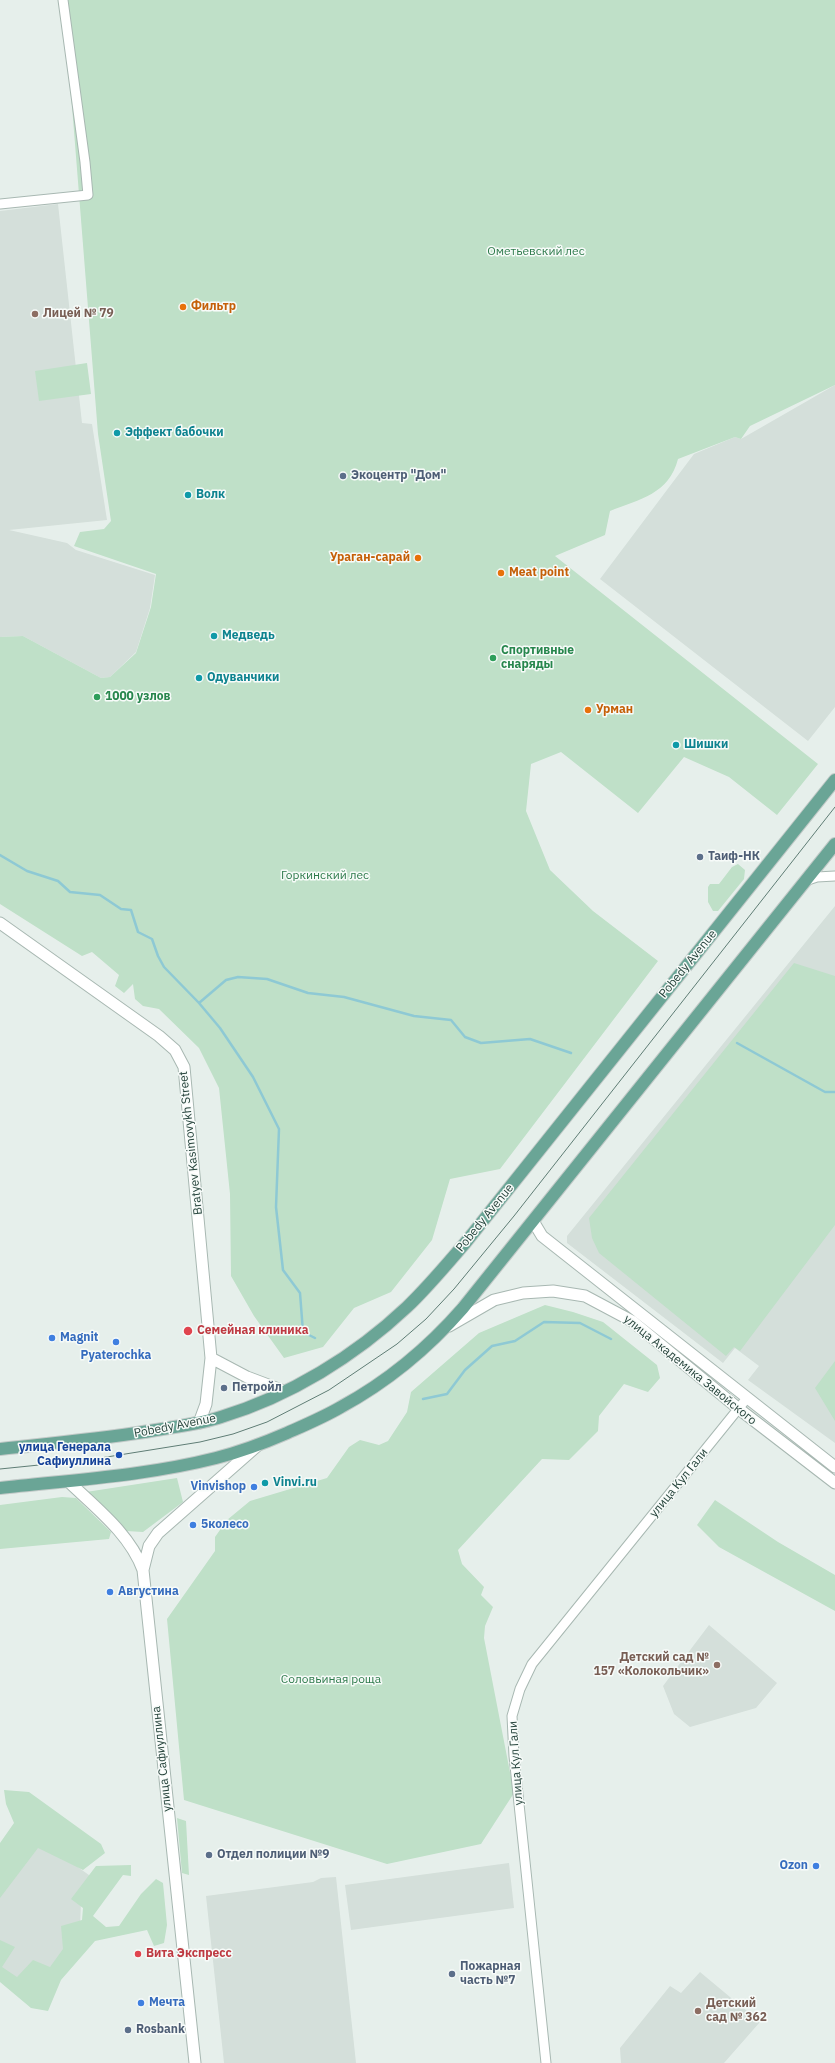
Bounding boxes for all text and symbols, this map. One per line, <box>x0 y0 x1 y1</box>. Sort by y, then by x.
park label: Ометьевский лес <box>487 245 585 259</box>
place label: Фильтр <box>191 300 236 314</box>
marker: Фильтр <box>178 302 188 312</box>
place label: Лицей № 79 <box>43 307 114 321</box>
marker: Лицей № 79 <box>30 309 40 319</box>
place label: Эффект бабочки <box>125 426 224 440</box>
marker: Эффект бабочки <box>112 428 122 438</box>
place label: Экоцентр "Дом" <box>351 469 446 483</box>
marker: Экоцентр "Дом" <box>338 471 348 481</box>
place label: Волк <box>196 488 225 502</box>
marker: Волк <box>183 490 193 500</box>
place label: Ураган-сарай <box>330 551 410 565</box>
marker: Ураган-сарай <box>413 553 423 563</box>
place label: Meat point <box>509 566 569 580</box>
marker: Meat point <box>496 568 506 578</box>
place label: Медведь <box>222 629 275 643</box>
marker: Медведь <box>209 631 219 641</box>
place label: Спортивные снаряды <box>501 644 574 672</box>
marker: Спортивные снаряды <box>488 653 498 663</box>
place label: Одуванчики <box>207 671 279 685</box>
marker: Одуванчики <box>194 673 204 683</box>
place label: 1000 узлов <box>105 690 170 704</box>
marker: 1000 узлов <box>92 692 102 702</box>
place label: Урман <box>596 703 633 717</box>
marker: Урман <box>583 705 593 715</box>
place label: Шишки <box>684 738 728 752</box>
marker: Шишки <box>671 740 681 750</box>
place label: Таиф-НК <box>708 850 760 864</box>
marker: Таиф-НК <box>695 852 705 862</box>
park label: Горкинский лес <box>281 869 369 883</box>
street label: Pobedy Avenue <box>656 927 720 1001</box>
street label: Bratyev Kasimovykh Street <box>176 1070 206 1216</box>
street label: Pobedy Avenue <box>453 1181 517 1255</box>
street label: улица Академика Завойского <box>621 1312 759 1428</box>
place label: Семейная клиника <box>197 1324 309 1338</box>
marker: Семейная клиника <box>182 1325 194 1337</box>
place label: Magnit <box>60 1331 98 1345</box>
marker: Magnit <box>47 1333 57 1343</box>
marker: Pyaterochka <box>111 1337 121 1347</box>
place label: Pyaterochka <box>81 1349 151 1363</box>
place label: Петройл <box>232 1381 282 1395</box>
marker: Петройл <box>219 1383 229 1393</box>
street label: Pobedy Avenue <box>133 1411 217 1441</box>
place label: улица Генерала Сафиуллина <box>19 1441 111 1469</box>
street label: улица Кул Гали <box>647 1446 711 1520</box>
marker: улица Генерала Сафиуллина <box>114 1450 124 1460</box>
place label: Vinvi.ru <box>273 1476 317 1490</box>
marker: Vinvi.ru <box>260 1478 270 1488</box>
place label: Vinvishop <box>191 1480 246 1494</box>
marker: Vinvishop <box>249 1482 259 1492</box>
place label: 5колесо <box>201 1518 249 1532</box>
marker: 5колесо <box>188 1520 198 1530</box>
place label: Августина <box>118 1585 179 1599</box>
marker: Августина <box>105 1587 115 1597</box>
place label: Детский сад № 157 «Колокольчик» <box>593 1651 709 1679</box>
marker: Детский сад № 157 «Колокольчик» <box>712 1660 722 1670</box>
park label: Соловьиная роща <box>281 1673 381 1687</box>
street label: улица Сафиуллина <box>149 1706 175 1812</box>
street label: улица Кул Гали <box>506 1720 526 1806</box>
place label: Отдел полиции №9 <box>217 1848 329 1862</box>
marker: Отдел полиции №9 <box>204 1850 214 1860</box>
place label: Ozon <box>779 1859 808 1873</box>
marker: Ozon <box>811 1861 821 1871</box>
place label: Вита Экспресс <box>146 1947 232 1961</box>
marker: Вита Экспресс <box>133 1949 143 1959</box>
place label: Пожарная часть №7 <box>460 1960 521 1988</box>
marker: Пожарная часть №7 <box>447 1969 457 1979</box>
place label: Мечта <box>149 1996 185 2010</box>
place label: Детский сад № 362 <box>706 1997 767 2025</box>
marker: Мечта <box>136 1998 146 2008</box>
marker: Детский сад № 362 <box>693 2006 703 2016</box>
place label: Rosbank <box>136 2023 185 2037</box>
marker: Rosbank <box>123 2025 133 2035</box>

